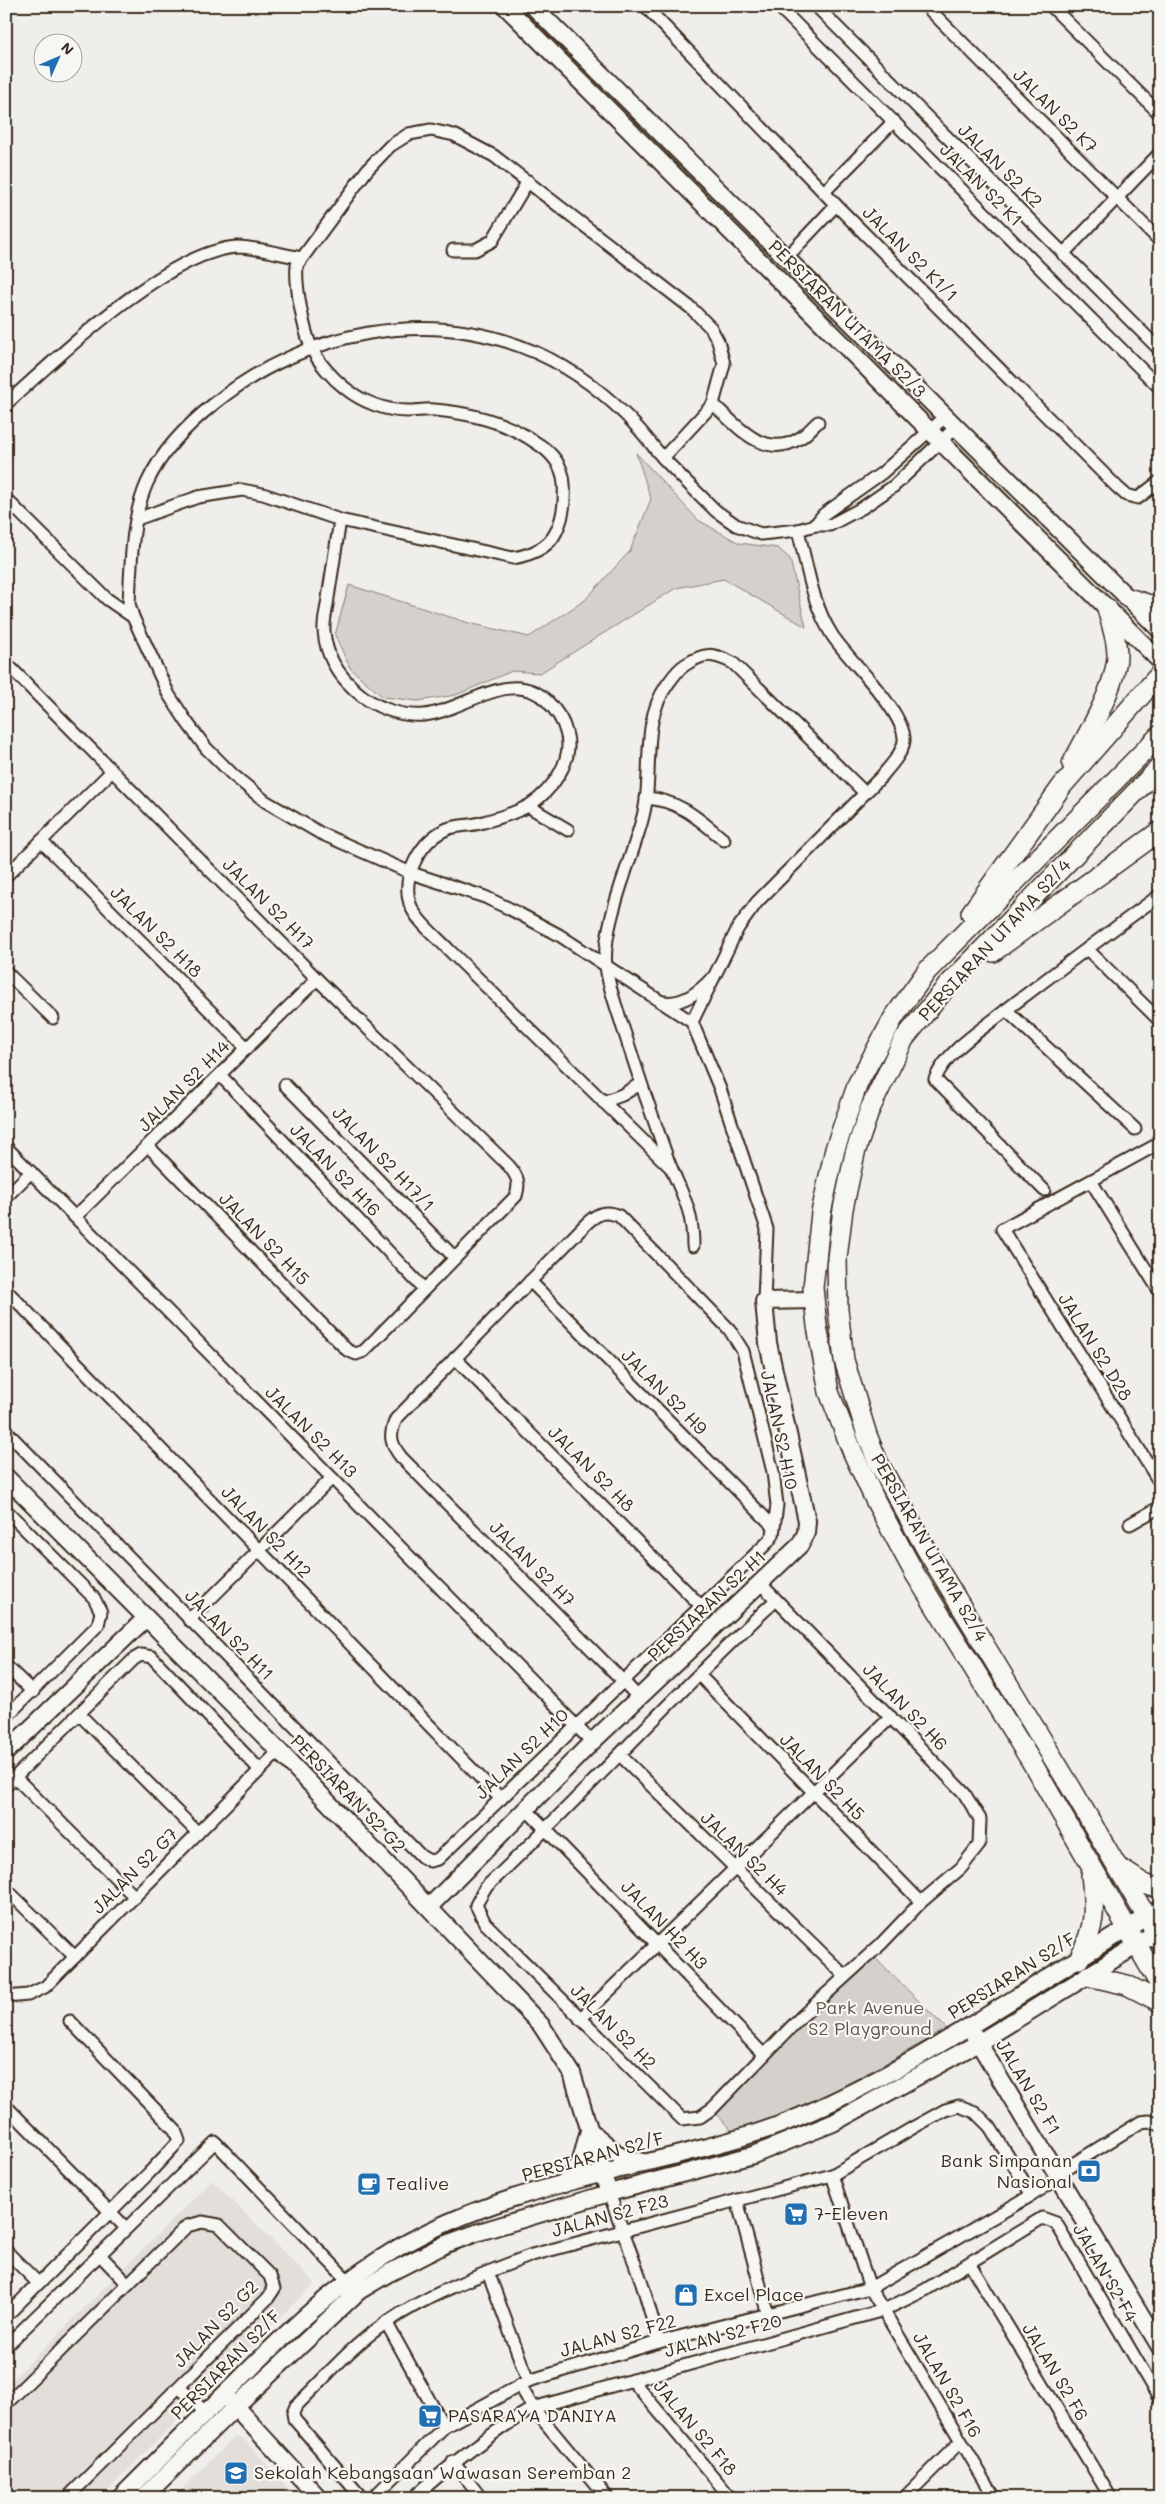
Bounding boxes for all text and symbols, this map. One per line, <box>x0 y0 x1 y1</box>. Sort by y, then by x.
north arrow <box>32 32 82 82</box>
text: N <box>57 38 78 59</box>
street label: JALAN S2 K7 <box>1008 63 1103 158</box>
street label: JALAN S2 K2 <box>953 118 1048 213</box>
street label: JALAN S2 K1 <box>935 138 1028 231</box>
street label: JALAN S2 K1/1 <box>858 200 964 306</box>
street label: PERSIARAN UTAMA S2/3 <box>764 234 932 402</box>
street label: JALAN S2 H17 <box>218 852 320 954</box>
street label: PERSIARAN UTAMA S2/4 <box>913 853 1076 1026</box>
street label: JALAN S2 H18 <box>105 880 208 983</box>
street label: JALAN S2 H14 <box>132 1034 235 1136</box>
street label: JALAN S2 H17/1 <box>327 1100 440 1216</box>
street label: JALAN S2 H16 <box>285 1117 386 1221</box>
street label: JALAN S2 H15 <box>214 1187 315 1290</box>
street label: JALAN S2 D28 <box>1053 1288 1139 1405</box>
street label: JALAN S2 H9 <box>616 1343 713 1440</box>
street label: JALAN S2 H10 <box>756 1368 804 1492</box>
street label: JALAN S2 H13 <box>261 1380 363 1482</box>
street label: JALAN S2 H8 <box>543 1420 640 1517</box>
street label: PERSIARAN UTAMA S2/4 <box>866 1449 994 1646</box>
street label: JALAN S2 H12 <box>216 1480 317 1583</box>
street label: JALAN S2 H7 <box>485 1515 581 1611</box>
street label: PERSIARAN S2 H1 <box>642 1544 771 1666</box>
street label: JALAN S2 H11 <box>180 1583 279 1685</box>
street label: JALAN S2 H6 <box>858 1657 954 1755</box>
street label: JALAN S2 H10 <box>469 1703 573 1804</box>
street label: JALAN S2 H5 <box>775 1727 870 1825</box>
street label: PERSIARAN S2 G2 <box>286 1729 411 1858</box>
street label: JALAN S2 H4 <box>696 1806 794 1901</box>
street label: JALAN S2 G7 <box>86 1822 183 1919</box>
street label: JALAN H2 H3 <box>616 1874 713 1974</box>
street label: PERSIARAN S2/F <box>943 1926 1080 2024</box>
street label: JALAN S2 H2 <box>566 1978 662 2074</box>
park label: Park Avenue S2 Playground <box>808 1995 932 2040</box>
street label: JALAN S2 F1 <box>991 2034 1067 2139</box>
street label: PERSIARAN S2/F <box>519 2126 666 2187</box>
place label: Bank Simpanan Nasional <box>941 2148 1072 2193</box>
bank icon: Bank Simpanan Nasional <box>1076 2158 1102 2184</box>
cafe icon: Tealive <box>356 2171 382 2197</box>
place label: Tealive <box>386 2171 449 2195</box>
street label: JALAN S2 F23 <box>549 2188 671 2242</box>
supermarket icon: 7-Eleven <box>783 2201 809 2227</box>
place label: 7-Eleven <box>814 2201 888 2225</box>
street label: JALAN S2 F4 <box>1068 2219 1144 2326</box>
street label: JALAN S2 G2 <box>168 2274 263 2372</box>
shop icon: Excel Place <box>673 2282 699 2308</box>
place label: Excel Place <box>704 2282 804 2306</box>
street label: PERSIARAN S2/F <box>165 2304 285 2424</box>
street label: JALAN S2 F22 <box>557 2308 678 2362</box>
street label: JALAN S2 F20 <box>661 2308 784 2362</box>
street label: JALAN S2 F6 <box>1017 2318 1095 2425</box>
street label: JALAN S2 F16 <box>908 2327 988 2442</box>
street label: JALAN S2 F18 <box>649 2374 743 2480</box>
supermarket icon: PASARAYA DANIYA <box>417 2403 443 2429</box>
place label: PASARAYA DANIYA <box>448 2403 617 2427</box>
school or university icon: Sekolah Kebangsaan Wawasan Seremban 2 <box>223 2460 249 2486</box>
place label: Sekolah Kebangsaan Wawasan Seremban 2 <box>254 2460 631 2484</box>

